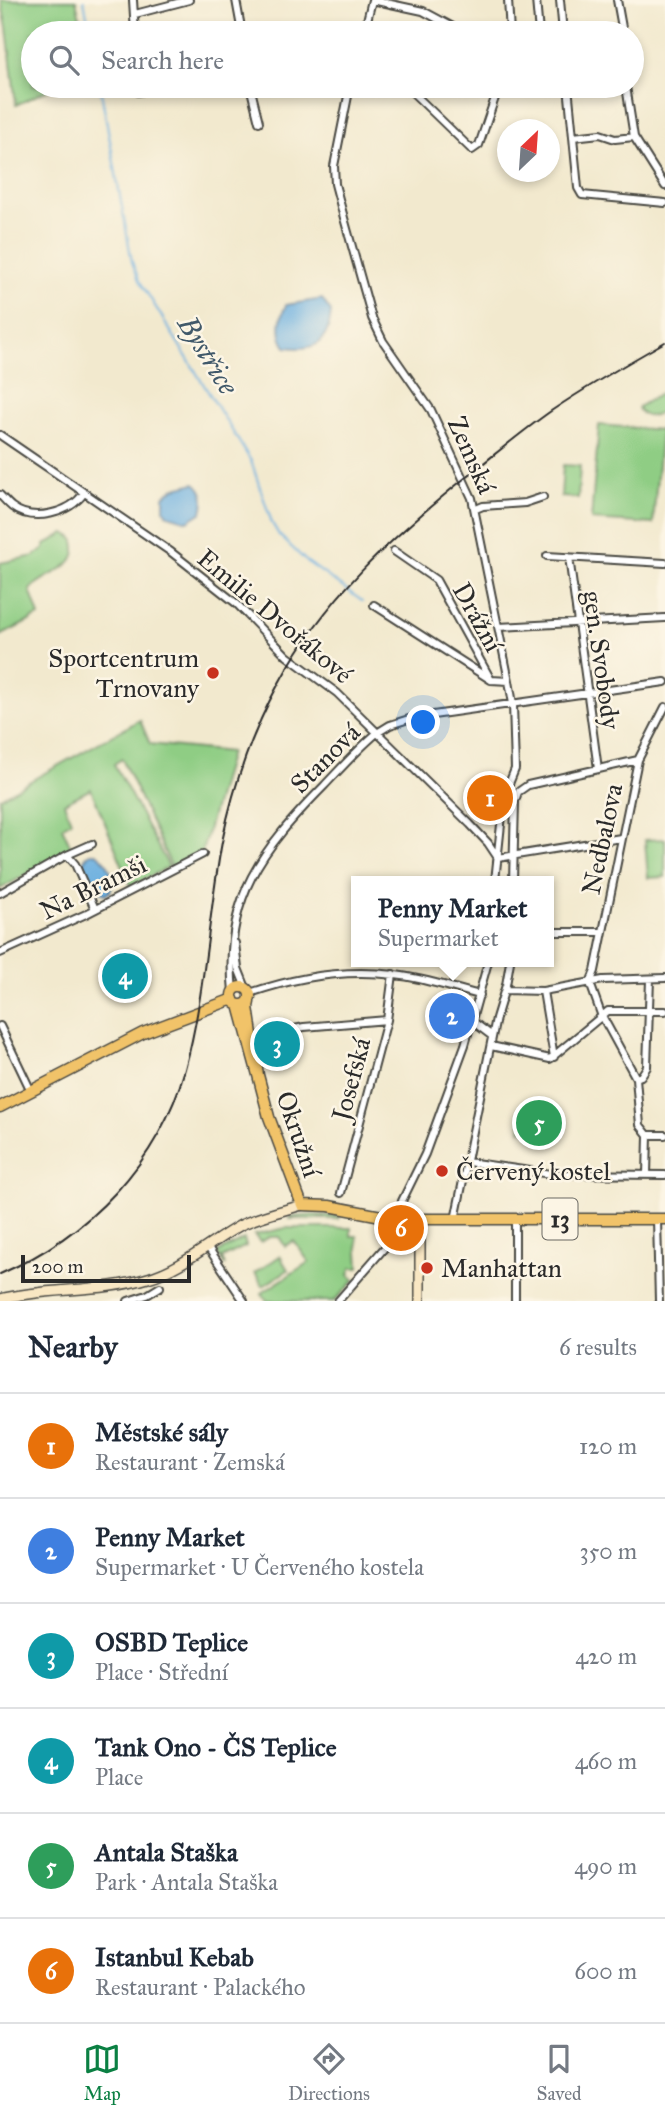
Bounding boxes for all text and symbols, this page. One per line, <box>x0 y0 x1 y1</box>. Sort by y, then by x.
search box <box>21 21 644 98</box>
icon: search <box>45 41 83 79</box>
text: Search here <box>101 44 224 76</box>
north arrow <box>497 119 560 182</box>
water label: Bystřice <box>169 307 246 401</box>
street label: Zemská <box>441 411 503 499</box>
street label: Emilie Dvořákové <box>191 542 359 690</box>
street label: Drážní <box>446 577 511 659</box>
street label: gen. Svobody <box>576 589 628 732</box>
place label: Sportcentrum Trnovany <box>48 642 200 704</box>
marker: Sportcentrum Trnovany <box>205 665 221 681</box>
your location <box>406 705 440 739</box>
street label: Stanová <box>283 716 367 800</box>
pin: 1 <box>467 772 513 824</box>
street label: Nedbalova <box>575 781 629 897</box>
street label: Na Bramši <box>35 848 151 926</box>
popup <box>351 876 554 967</box>
text: Penny Market <box>378 892 527 924</box>
text: Supermarket <box>378 924 499 952</box>
pin: 4 <box>102 950 148 1002</box>
pin: 2 <box>429 990 475 1042</box>
pin: 3 <box>254 1018 300 1070</box>
street label: Josefská <box>324 1034 377 1127</box>
street label: Okružní <box>269 1087 329 1183</box>
pin: 5 <box>516 1097 562 1149</box>
place label: Červený kostel <box>456 1155 611 1187</box>
marker: Červený kostel <box>434 1163 450 1179</box>
road number: 13 <box>542 1198 578 1240</box>
pin: 6 <box>378 1202 424 1254</box>
scale bar <box>21 1252 191 1284</box>
place label: Manhattan <box>441 1252 562 1284</box>
text: 200 m <box>32 1255 84 1278</box>
marker: Manhattan <box>419 1260 435 1276</box>
text: Nearby <box>28 1329 118 1365</box>
text: 6 results <box>559 1333 637 1361</box>
text: Městské sály <box>95 1416 228 1448</box>
text: 1 <box>46 1432 56 1460</box>
text: 120 m <box>579 1432 637 1460</box>
text: Restaurant · Zemská <box>95 1448 285 1476</box>
text: Penny Market <box>95 1521 245 1553</box>
text: 2 <box>45 1537 57 1565</box>
text: 350 m <box>579 1537 637 1565</box>
text: Supermarket · U Červeného kostela <box>95 1553 424 1581</box>
text: OSBD Teplice <box>95 1626 248 1658</box>
text: 3 <box>46 1642 56 1670</box>
text: 420 m <box>575 1642 637 1670</box>
text: Place · Střední <box>95 1658 228 1686</box>
text: Tank Ono - ČS Teplice <box>95 1731 337 1763</box>
text: 4 <box>45 1747 57 1775</box>
text: 460 m <box>575 1747 637 1775</box>
text: Place <box>95 1763 143 1791</box>
text: Antala Staška <box>95 1836 238 1868</box>
text: 5 <box>46 1852 56 1880</box>
text: 490 m <box>574 1852 637 1880</box>
text: Park · Antala Staška <box>95 1868 278 1896</box>
text: Istanbul Kebab <box>95 1941 254 1973</box>
text: 6 <box>45 1957 57 1985</box>
text: 600 m <box>574 1957 637 1985</box>
text: Restaurant · Palackého <box>95 1973 305 2001</box>
tab: Map <box>83 2040 121 2105</box>
tab: Directions <box>288 2040 370 2105</box>
tab: Saved <box>537 2040 582 2105</box>

